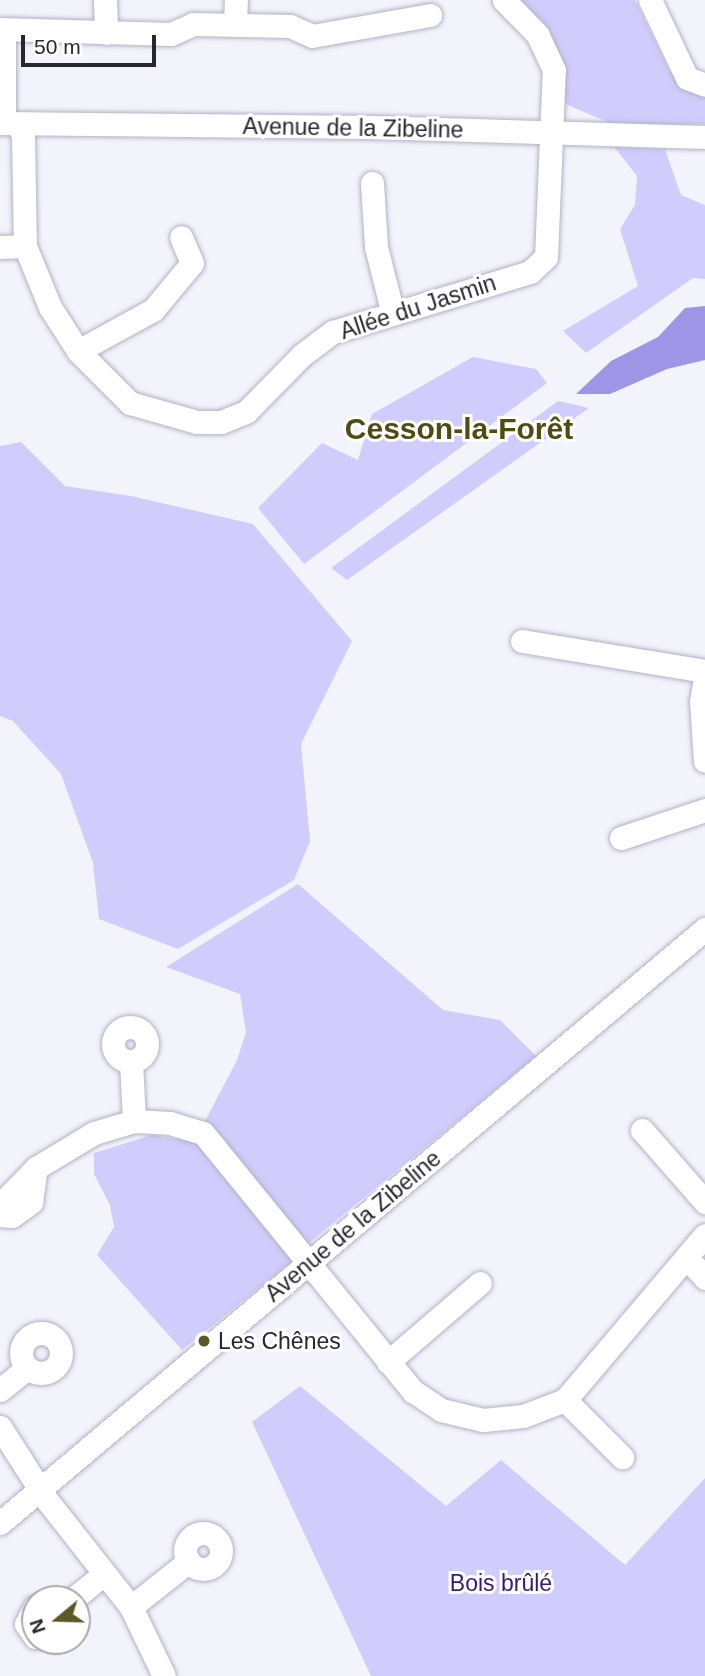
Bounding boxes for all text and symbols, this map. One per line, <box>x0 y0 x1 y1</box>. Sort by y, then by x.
scale bar <box>24 21 159 65</box>
text: 50 m <box>34 35 81 58</box>
street label: Avenue de la Zibeline <box>242 112 464 144</box>
street label: Allée du Jasmin <box>337 269 499 345</box>
district label: Cesson-la-Forêt <box>345 411 573 447</box>
street label: Avenue de la Zibeline <box>260 1144 446 1308</box>
place label: Les Chênes <box>218 1327 341 1355</box>
marker: Les Chênes <box>196 1333 212 1349</box>
park label: Bois brûlé <box>450 1569 552 1597</box>
north arrow <box>21 1585 91 1655</box>
text: N <box>25 1616 50 1636</box>

